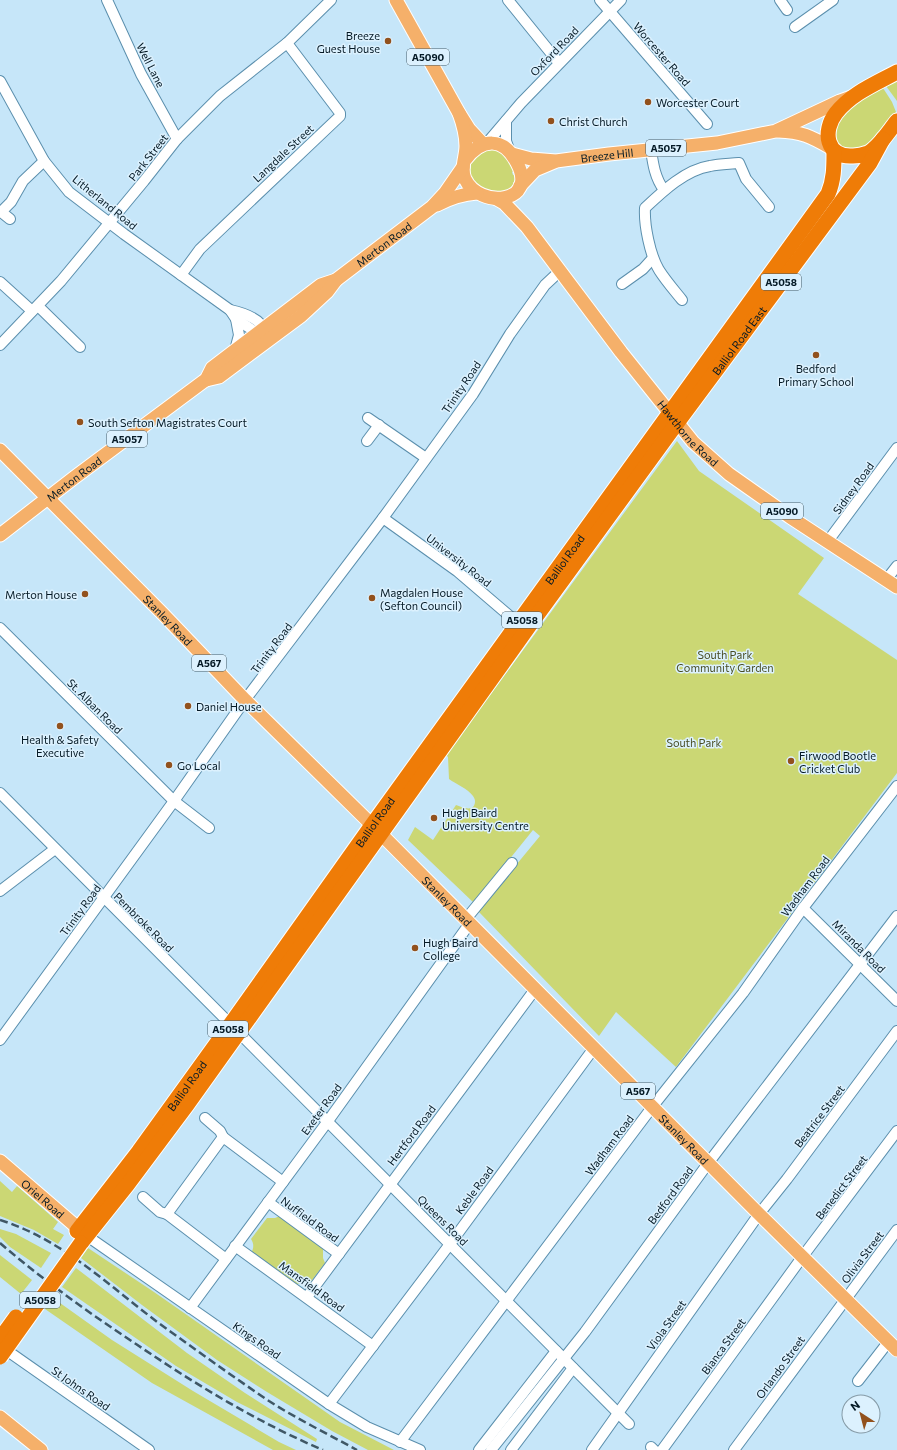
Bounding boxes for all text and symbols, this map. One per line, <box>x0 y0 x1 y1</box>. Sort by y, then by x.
street label: Worcester Road <box>631 20 693 88</box>
street label: Oxford Road <box>527 24 581 78</box>
place label: Breeze Guest House <box>317 29 380 55</box>
marker: Breeze Guest House <box>383 36 393 46</box>
street label: Well Lane <box>134 41 168 90</box>
road number: A5090 <box>407 49 449 65</box>
place label: Worcester Court <box>656 96 740 109</box>
marker: Worcester Court <box>643 97 653 107</box>
place label: Christ Church <box>559 115 628 128</box>
marker: Christ Church <box>546 116 556 126</box>
street label: Langdale Street <box>250 121 316 184</box>
street label: Park Street <box>126 130 171 183</box>
road number: A5057 <box>646 140 686 156</box>
street label: Breeze Hill <box>580 145 634 164</box>
street label: Litherland Road <box>70 172 140 232</box>
street label: Merton Road <box>353 219 414 269</box>
road number: A5058 <box>761 274 801 290</box>
street label: Balliol Road East <box>709 303 769 377</box>
marker: Bedford Primary School <box>811 350 821 360</box>
street label: Trinity Road <box>439 358 483 416</box>
place label: Bedford Primary School <box>778 362 854 388</box>
street label: Hawthorne Road <box>655 397 721 468</box>
place label: South Sefton Magistrates Court <box>88 416 247 429</box>
marker: South Sefton Magistrates Court <box>75 417 85 427</box>
road number: A5057 <box>107 431 147 447</box>
street label: Merton Road <box>44 453 104 503</box>
street label: Sidney Road <box>830 459 876 517</box>
road number: A5090 <box>761 503 803 519</box>
street label: University Road <box>424 531 494 589</box>
street label: Balliol Road <box>542 532 587 587</box>
place label: Magdalen House (Sefton Council) <box>380 586 463 612</box>
place label: Merton House <box>5 588 77 601</box>
marker: Merton House <box>80 589 90 599</box>
street label: Stanley Road <box>141 592 195 648</box>
marker: Magdalen House (Sefton Council) <box>367 593 377 603</box>
road number: A5058 <box>502 612 542 628</box>
street label: Trinity Road <box>248 620 294 676</box>
park label: South Park Community Garden <box>676 648 774 674</box>
road number: A567 <box>192 655 226 671</box>
street label: St. Alban Road <box>65 676 125 736</box>
place label: Daniel House <box>196 700 262 713</box>
marker: Daniel House <box>183 701 193 711</box>
marker: Health & Safety Executive <box>55 721 65 731</box>
place label: Health & Safety Executive <box>21 733 99 759</box>
park label: South Park <box>666 736 722 749</box>
place label: Firwood Bootle Cricket Club <box>799 749 876 775</box>
marker: Firwood Bootle Cricket Club <box>786 756 796 766</box>
place label: Go Local <box>177 759 221 772</box>
marker: Go Local <box>164 760 174 770</box>
street label: Balliol Road <box>352 794 397 849</box>
place label: Hugh Baird University Centre <box>442 806 529 832</box>
marker: Hugh Baird University Centre <box>429 813 439 823</box>
street label: Wadham Road <box>778 853 832 919</box>
street label: Stanley Road <box>420 873 475 928</box>
street label: Trinity Road <box>57 882 103 938</box>
street label: Pembroke Road <box>112 890 176 954</box>
street label: Miranda Road <box>830 917 888 975</box>
place label: Hugh Baird College <box>423 936 478 962</box>
marker: Hugh Baird College <box>410 943 420 953</box>
road number: A5058 <box>208 1021 248 1037</box>
street label: Balliol Road <box>164 1058 209 1113</box>
street label: Exeter Road <box>298 1081 344 1137</box>
street label: Beatrice Street <box>791 1082 847 1150</box>
road number: A567 <box>621 1083 655 1099</box>
street label: Hertford Road <box>384 1102 438 1168</box>
street label: Stanley Road <box>657 1111 712 1166</box>
street label: Wadham Road <box>582 1112 636 1178</box>
street label: Benedict Street <box>813 1152 870 1222</box>
street label: Keble Road <box>452 1164 496 1216</box>
street label: Bedford Road <box>645 1164 695 1226</box>
street label: Oriel Road <box>19 1176 67 1220</box>
street label: Queens Road <box>415 1192 471 1248</box>
street label: Nuffield Road <box>278 1194 342 1244</box>
street label: Olivia Street <box>838 1228 886 1286</box>
street label: Mansfield Road <box>277 1258 347 1314</box>
road number: A5058 <box>20 1292 60 1308</box>
street label: Viola Street <box>644 1297 688 1353</box>
street label: Bianca Street <box>698 1315 748 1377</box>
street label: Kings Road <box>231 1319 283 1361</box>
street label: Orlando Street <box>753 1333 807 1401</box>
street label: St Johns Road <box>49 1363 113 1414</box>
north arrow <box>841 1394 881 1434</box>
text: N <box>848 1398 862 1413</box>

